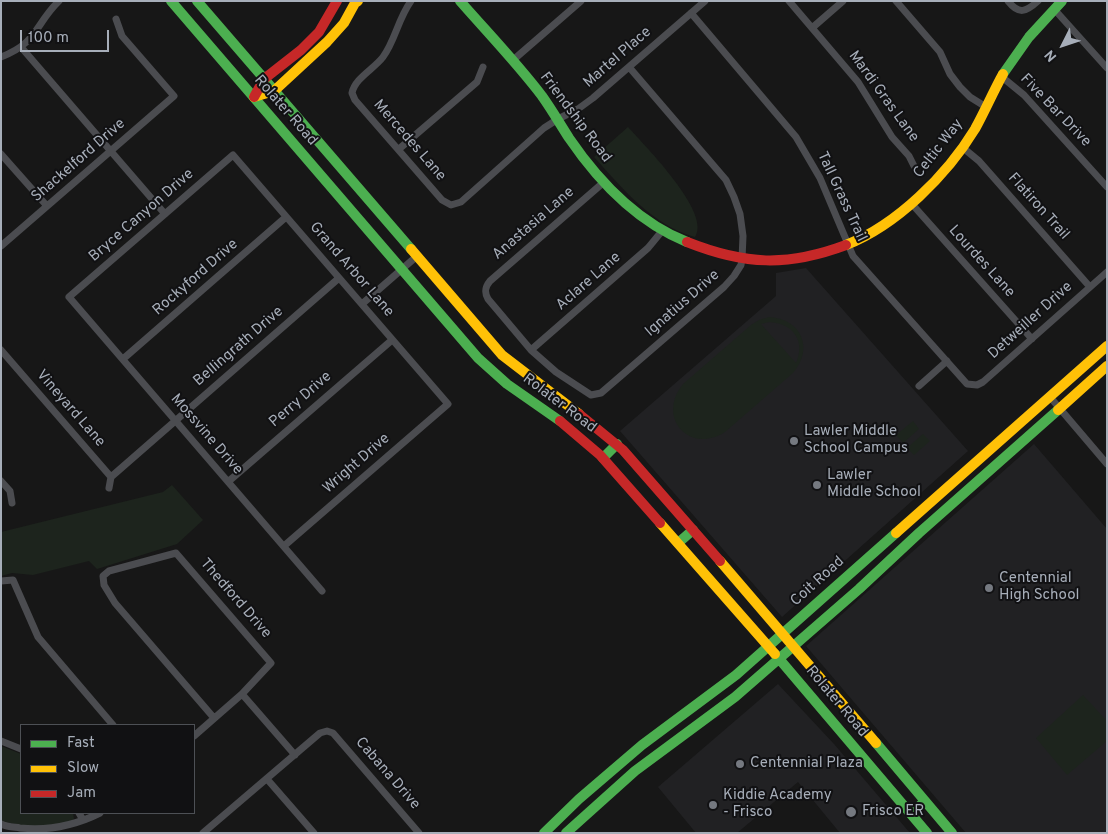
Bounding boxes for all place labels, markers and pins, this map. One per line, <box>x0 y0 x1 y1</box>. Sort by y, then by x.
place label: Lawler Middle School Campus <box>804 423 908 458</box>
marker: Lawler Middle School Campus <box>788 435 800 447</box>
place label: Lawler Middle School <box>827 467 921 502</box>
marker: Lawler Middle School <box>811 479 823 491</box>
place label: Centennial High School <box>999 570 1080 605</box>
marker: Centennial High School <box>983 582 995 594</box>
place label: Centennial Plaza <box>750 755 863 773</box>
marker: Centennial Plaza <box>734 758 746 770</box>
place label: Kiddie Academy - Frisco <box>723 787 832 822</box>
marker: Kiddie Academy - Frisco <box>707 799 719 811</box>
place label: Frisco ER <box>862 803 924 821</box>
marker: Frisco ER <box>844 805 858 819</box>

